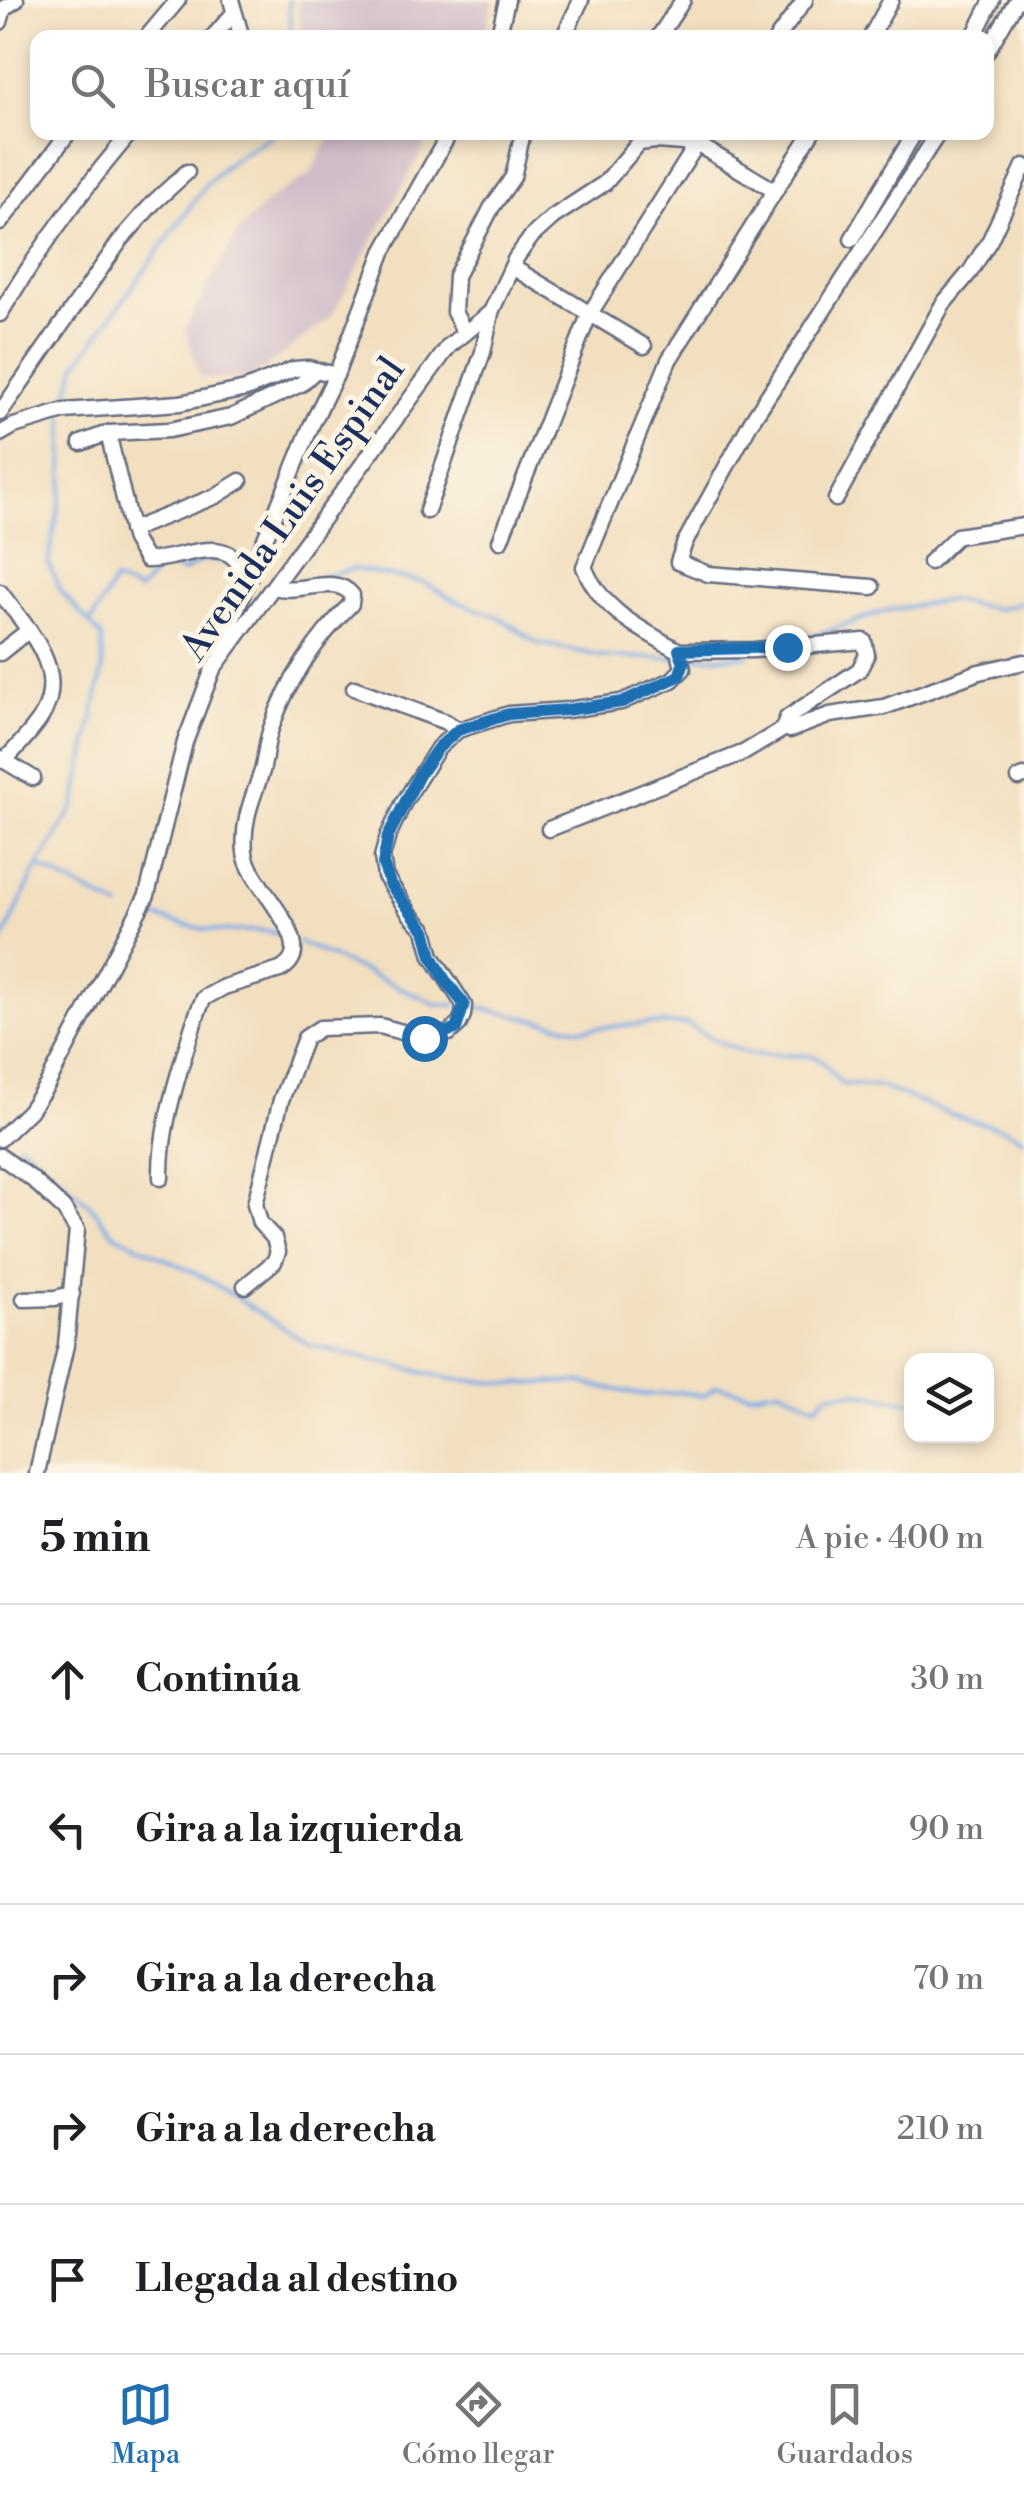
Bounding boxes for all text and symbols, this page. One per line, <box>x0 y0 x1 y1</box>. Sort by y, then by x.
search box <box>30 30 994 140</box>
icon: search <box>65 58 120 113</box>
text: Buscar aquí <box>145 62 350 109</box>
street label: Avenida Luis Espinal <box>170 348 415 671</box>
route end <box>765 625 811 671</box>
route start <box>402 1016 448 1062</box>
map controls <box>904 1353 994 1443</box>
button: layers <box>904 1353 994 1443</box>
text: 5 min <box>40 1512 150 1565</box>
text: A pie · 400 m <box>796 1518 984 1558</box>
icon: ahead <box>40 1652 95 1707</box>
text: Continúa <box>135 1656 301 1703</box>
text: 30 m <box>910 1659 984 1699</box>
icon: left <box>40 1802 95 1857</box>
text: Gira a la izquierda <box>135 1806 463 1853</box>
text: 90 m <box>909 1809 984 1849</box>
icon: right <box>40 1952 95 2007</box>
text: Gira a la derecha <box>135 1956 436 2003</box>
text: 70 m <box>913 1959 984 1999</box>
icon: right <box>40 2102 95 2157</box>
text: Gira a la derecha <box>135 2106 436 2153</box>
text: 210 m <box>897 2109 984 2149</box>
icon: arrive <box>40 2252 95 2307</box>
text: Llegada al destino <box>135 2256 458 2303</box>
tab: Mapa <box>111 2377 180 2472</box>
tab: Cómo llegar <box>402 2377 555 2472</box>
tab: Guardados <box>776 2377 913 2472</box>

